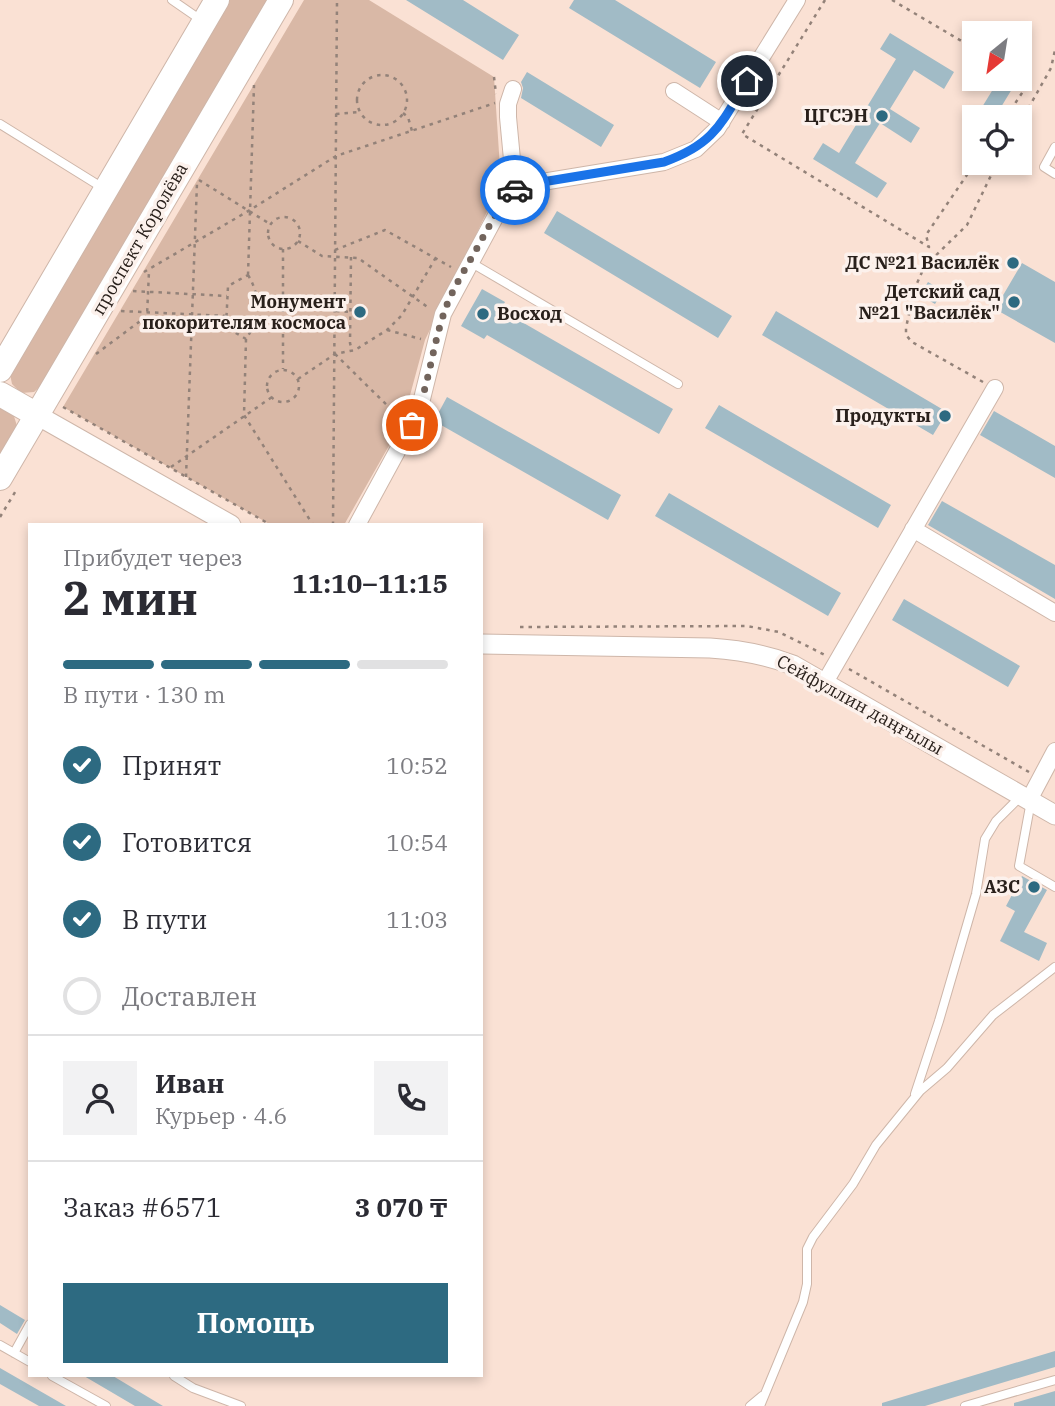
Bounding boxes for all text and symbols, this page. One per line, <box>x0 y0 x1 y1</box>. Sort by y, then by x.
north arrow <box>962 21 1032 91</box>
map controls <box>962 21 1032 175</box>
pin <box>717 51 777 111</box>
icon: home <box>728 62 766 100</box>
place label: ЦГСЭН <box>804 104 868 127</box>
button: locate <box>962 105 1032 175</box>
marker: ЦГСЭН <box>874 108 890 124</box>
courier <box>480 155 550 225</box>
street label: проспект Королёва <box>87 158 193 319</box>
icon: car <box>496 171 534 209</box>
place label: ДС №21 Василёк <box>845 251 999 274</box>
marker: ДС №21 Василёк <box>1005 255 1021 271</box>
place label: Детский сад №21 "Василёк" <box>858 280 1000 324</box>
place label: Монумент покорителям космоса <box>142 290 346 334</box>
marker: Детский сад №21 "Василёк" <box>1006 294 1022 310</box>
place label: Восход <box>497 302 562 325</box>
marker: Монумент покорителям космоса <box>352 304 368 320</box>
marker: Восход <box>475 306 491 322</box>
pin <box>382 395 442 455</box>
place label: Продукты <box>835 404 931 427</box>
icon: bag <box>393 406 431 444</box>
marker: Продукты <box>937 408 953 424</box>
text: Прибудет через <box>63 542 243 572</box>
text: 11:10–11:15 <box>292 566 448 600</box>
text: 2 мин <box>63 568 198 628</box>
street label: Сейфуллин даңғылы <box>773 649 948 760</box>
text: В пути · 130 m <box>63 679 225 709</box>
icon: check <box>63 746 101 784</box>
text: Принят <box>122 748 221 782</box>
text: 10:52 <box>386 750 448 780</box>
icon: check <box>63 823 101 861</box>
text: Готовится <box>122 825 252 859</box>
text: 10:54 <box>386 827 448 857</box>
place label: АЗС <box>984 875 1020 898</box>
marker: АЗС <box>1026 879 1042 895</box>
icon: check <box>63 900 101 938</box>
text: В пути <box>122 902 207 936</box>
text: 11:03 <box>386 904 448 934</box>
text: Доставлен <box>122 979 257 1013</box>
button: person <box>63 1061 137 1135</box>
button: phone <box>374 1061 448 1135</box>
text: Иван <box>155 1066 224 1100</box>
text: Курьер · 4.6 <box>155 1100 287 1130</box>
text: Заказ #6571 <box>63 1190 222 1224</box>
text: 3 070 ₸ <box>355 1190 448 1224</box>
button: Помощь <box>63 1283 448 1363</box>

